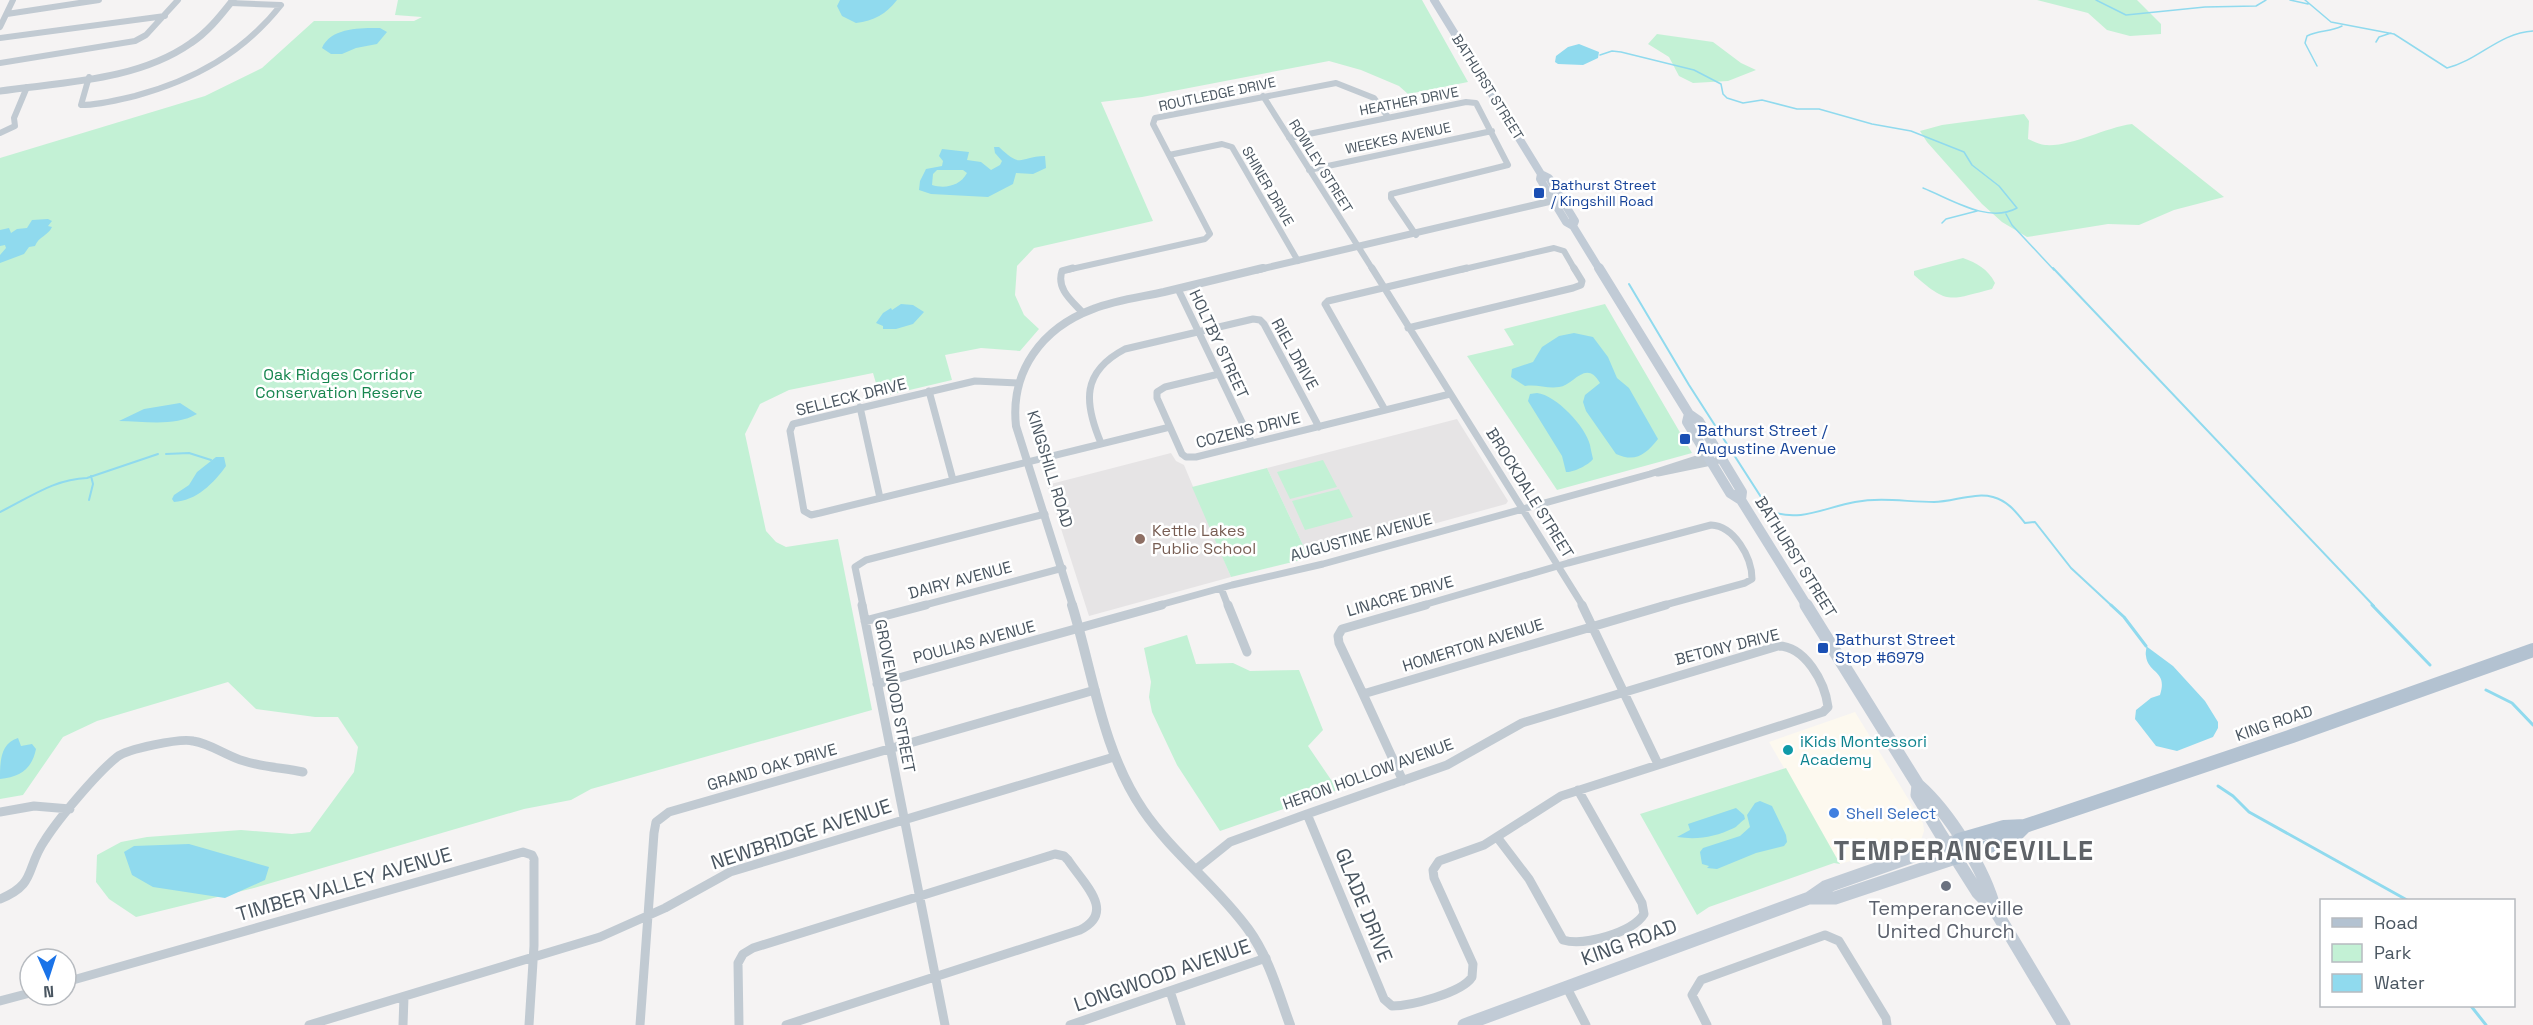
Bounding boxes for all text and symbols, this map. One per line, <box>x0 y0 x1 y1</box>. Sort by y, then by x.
street label: BATHURST STREET <box>1448 31 1528 143</box>
street label: ROUTLEDGE DRIVE <box>1157 73 1277 115</box>
street label: HEATHER DRIVE <box>1358 83 1460 119</box>
street label: ROWLEY STREET <box>1285 116 1357 216</box>
street label: WEEKES AVENUE <box>1344 118 1453 158</box>
street label: SHINER DRIVE <box>1238 143 1298 229</box>
place label: Bathurst Street / Kingshill Road <box>1551 176 1657 210</box>
marker: Bathurst Street / Kingshill Road <box>1532 186 1546 200</box>
street label: HOLTBY STREET <box>1185 286 1253 402</box>
street label: RIEL DRIVE <box>1267 314 1323 394</box>
park label: Oak Ridges Corridor Conservation Reserve <box>255 364 423 403</box>
street label: SELLECK DRIVE <box>794 373 908 421</box>
street label: COZENS DRIVE <box>1194 407 1302 453</box>
street label: KINGSHILL ROAD <box>1022 408 1078 530</box>
place label: Bathurst Street / Augustine Avenue <box>1697 420 1836 459</box>
street label: BROCKDALE STREET <box>1481 424 1579 562</box>
marker: Bathurst Street / Augustine Avenue <box>1678 432 1692 446</box>
street label: BATHURST STREET <box>1750 493 1842 621</box>
street label: AUGUSTINE AVENUE <box>1288 508 1434 566</box>
place label: Kettle Lakes Public School <box>1152 520 1256 559</box>
marker: Kettle Lakes Public School <box>1133 532 1147 546</box>
street label: DAIRY AVENUE <box>906 556 1014 604</box>
street label: LINACRE DRIVE <box>1344 571 1456 621</box>
street label: HOMERTON AVENUE <box>1400 614 1546 676</box>
street label: POULIAS AVENUE <box>911 616 1037 668</box>
street label: GROVEWOOD STREET <box>870 617 920 775</box>
street label: BETONY DRIVE <box>1673 624 1781 670</box>
place label: Bathurst Street Stop #6979 <box>1835 629 1956 668</box>
marker: Bathurst Street Stop #6979 <box>1816 641 1830 655</box>
street label: KING ROAD <box>2233 700 2315 746</box>
place label: iKids Montessori Academy <box>1800 731 1927 770</box>
street label: HERON HOLLOW AVENUE <box>1280 733 1456 815</box>
street label: GRAND OAK DRIVE <box>705 738 839 796</box>
marker: iKids Montessori Academy <box>1781 743 1795 757</box>
street label: NEWBRIDGE AVENUE <box>707 793 895 875</box>
place label: Shell Select <box>1846 803 1936 824</box>
marker: Shell Select <box>1827 806 1841 820</box>
district label: TEMPERANCEVILLE <box>1833 833 2095 868</box>
street label: TIMBER VALLEY AVENUE <box>233 841 455 927</box>
street label: GLADE DRIVE <box>1329 844 1399 966</box>
marker: Temperanceville United Church <box>1939 879 1953 893</box>
place label: Temperanceville United Church <box>1868 895 2024 944</box>
legend <box>2320 899 2515 1007</box>
text: Road <box>2374 911 2418 934</box>
street label: KING ROAD <box>1577 913 1681 971</box>
street label: LONGWOOD AVENUE <box>1070 933 1254 1017</box>
text: Park <box>2374 941 2412 964</box>
north arrow <box>18 947 78 1007</box>
text: Water <box>2374 971 2425 994</box>
text: N <box>43 981 55 1002</box>

